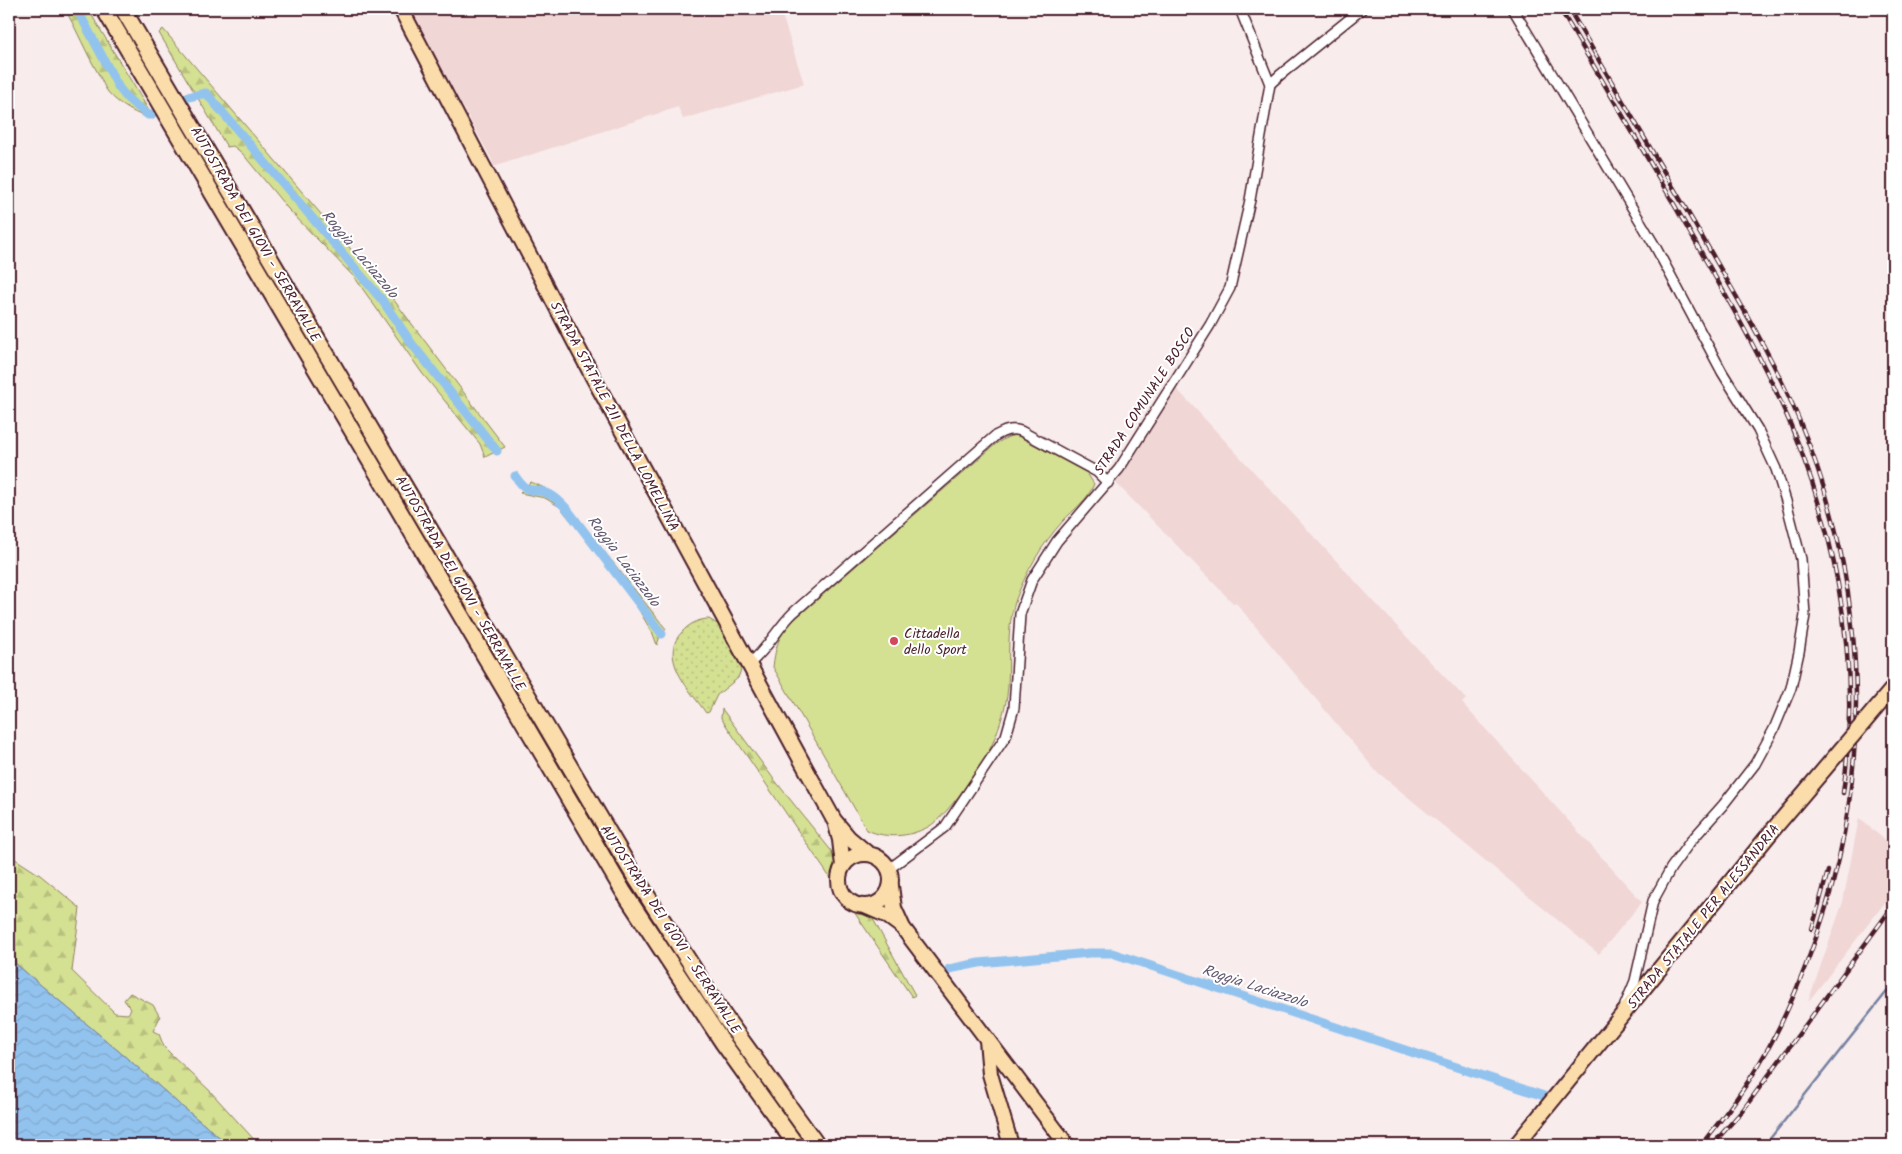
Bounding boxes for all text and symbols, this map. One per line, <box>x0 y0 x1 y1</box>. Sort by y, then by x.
street label: AUTOSTRADA DEI GIOVI - SERRAVALLE <box>184 123 326 347</box>
water label: Roggia Laciazzolo <box>315 205 404 305</box>
street label: STRADA STATALE 211 DELLA LOMELLINA <box>544 297 684 535</box>
street label: STRADA COMUNALE BOSCO <box>1089 323 1201 480</box>
street label: AUTOSTRADA DEI GIOVI - SERRAVALLE <box>389 472 531 696</box>
water label: Roggia Laciazzolo <box>581 511 666 613</box>
place label: Cittadella dello Sport <box>904 623 967 661</box>
marker: Cittadella dello Sport <box>888 635 900 647</box>
street label: STRADA STATALE PER ALESSANDRIA <box>1622 819 1785 1014</box>
street label: AUTOSTRADA DEI GIOVI - SERRAVALLE <box>594 821 747 1039</box>
water label: Roggia Laciazzolo <box>1199 959 1312 1016</box>

